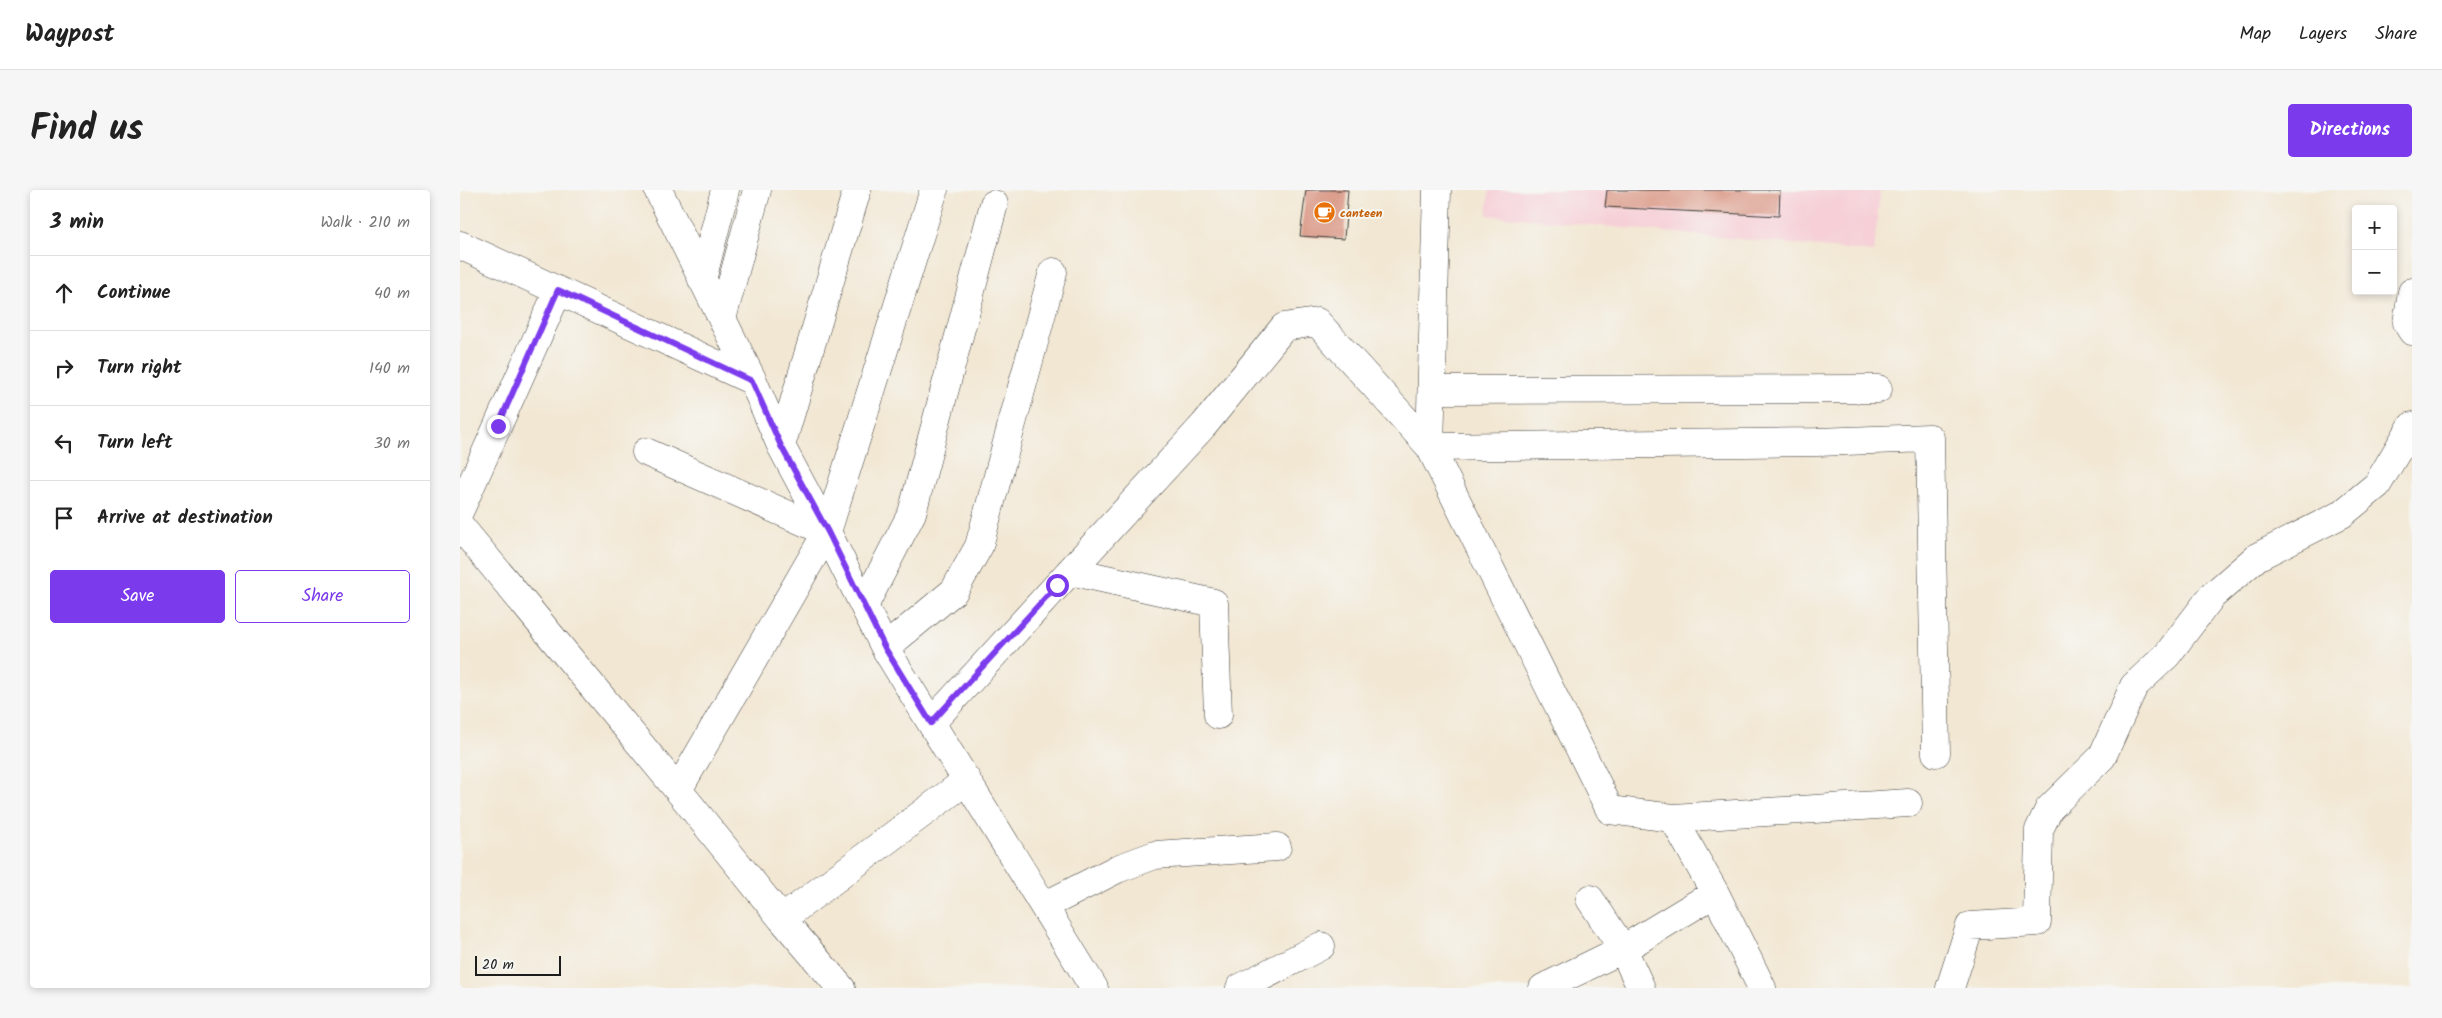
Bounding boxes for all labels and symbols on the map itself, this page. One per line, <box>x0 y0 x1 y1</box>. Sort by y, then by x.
cafe icon: canteen <box>1312 201 1336 225</box>
place label: canteen <box>1340 204 1383 223</box>
route end <box>487 415 510 438</box>
route start <box>1046 574 1069 597</box>
scale bar <box>475 953 561 976</box>

